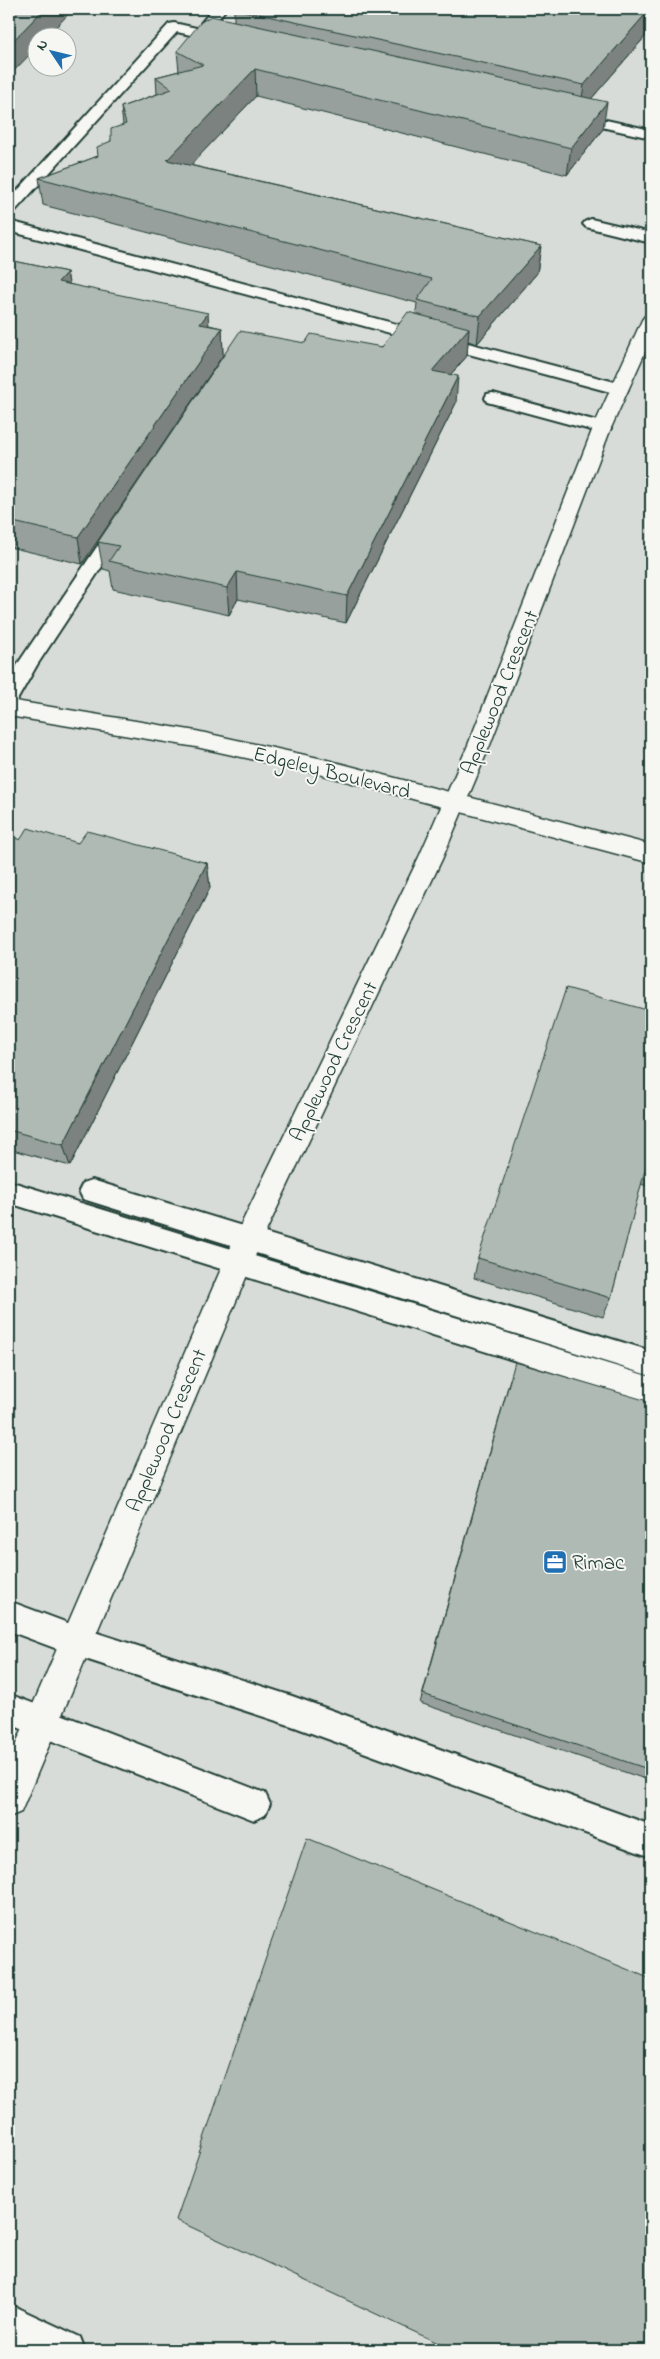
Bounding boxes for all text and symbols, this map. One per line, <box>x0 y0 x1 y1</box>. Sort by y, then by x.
north arrow <box>28 28 78 78</box>
text: N <box>31 36 54 55</box>
street label: Applewood Crescent <box>454 606 548 779</box>
street label: Edgeley Boulevard <box>249 740 413 810</box>
street label: Applewood Crescent <box>283 977 387 1147</box>
street label: Applewood Crescent <box>120 1344 216 1517</box>
office icon: Rimac <box>542 1549 568 1575</box>
place label: Rimac <box>572 1549 625 1579</box>

